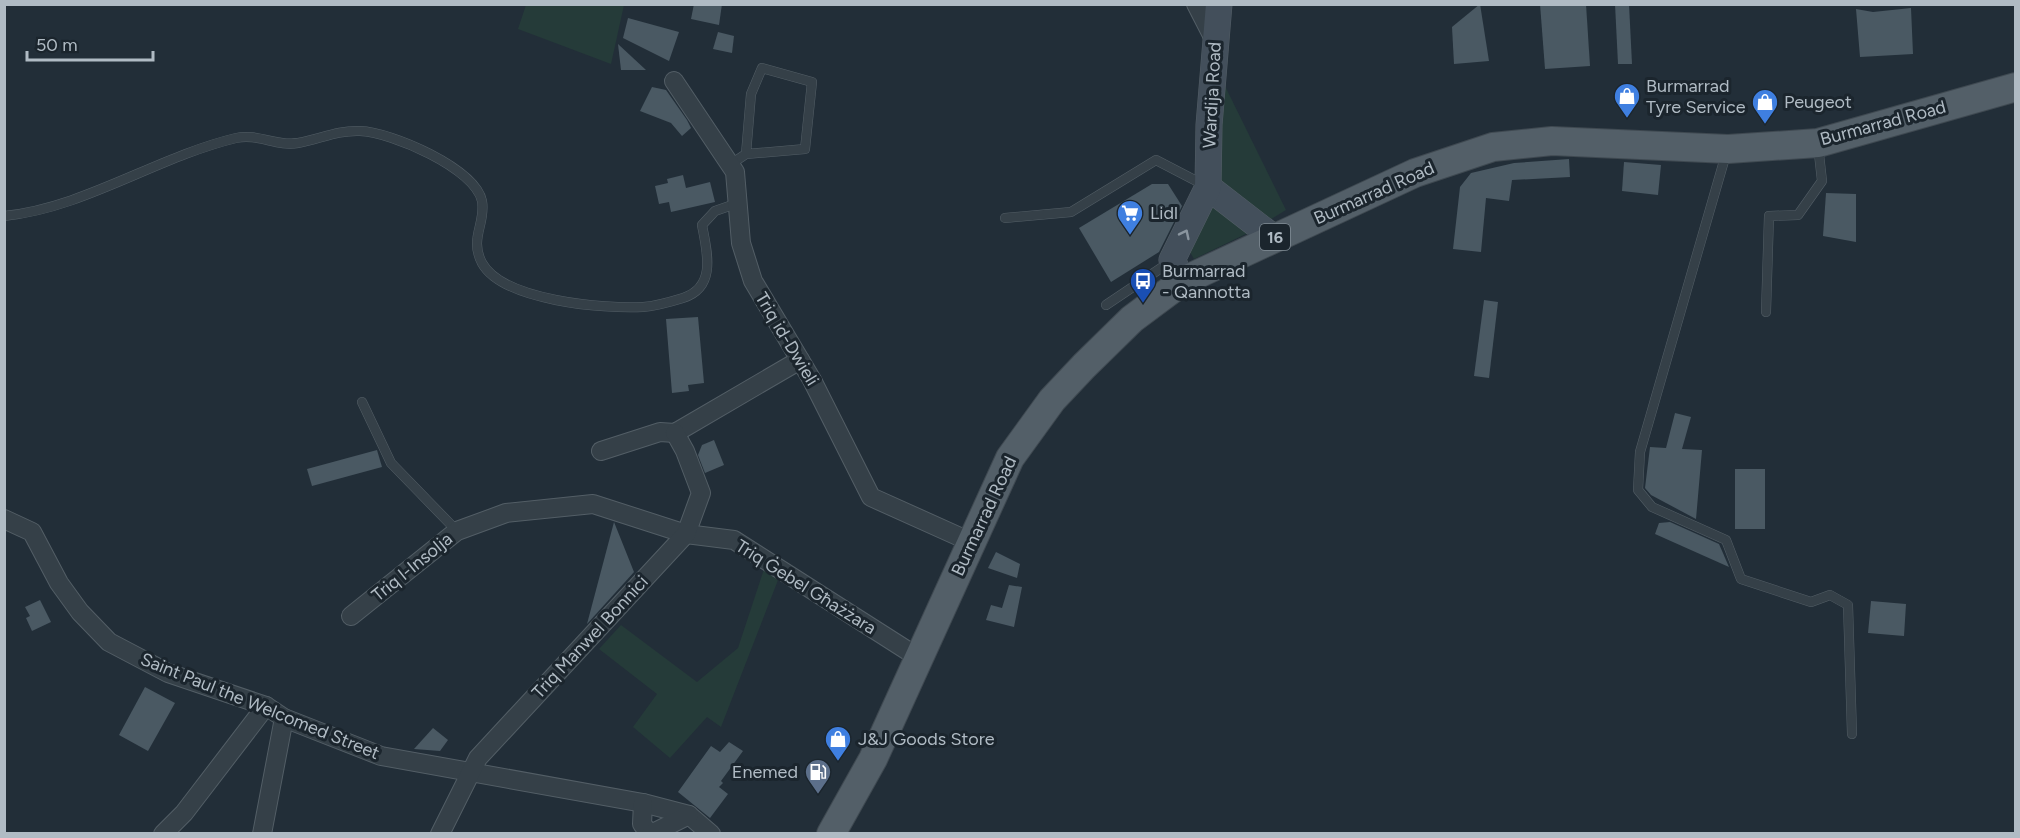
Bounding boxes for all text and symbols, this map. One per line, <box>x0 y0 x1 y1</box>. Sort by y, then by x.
scale bar <box>27 24 153 62</box>
text: 50 m <box>36 34 78 56</box>
street label: Wardija Road <box>1198 41 1226 149</box>
place label: Burmarrad Tyre Service <box>1646 75 1746 118</box>
shop icon: Burmarrad Tyre Service <box>1612 81 1642 119</box>
shop icon: Peugeot <box>1750 87 1780 125</box>
place label: Peugeot <box>1784 91 1852 113</box>
street label: Burmarrad Road <box>1818 96 1948 150</box>
street label: Burmarrad Road <box>1310 157 1438 229</box>
supermarket icon: Lidl <box>1115 198 1145 236</box>
place label: Lidl <box>1150 202 1178 224</box>
road number: 16 <box>1260 224 1290 250</box>
one-way arrow <box>1177 230 1189 241</box>
place label: Burmarrad - Qannotta <box>1162 260 1250 303</box>
bus stop icon: Burmarrad - Qannotta <box>1128 266 1158 304</box>
street label: Triq id-Dwieli <box>751 288 823 390</box>
street label: Burmarrad Road <box>947 453 1021 579</box>
street label: Triq l-Insolja <box>367 528 457 606</box>
street label: Triq Ġebel Għażżara <box>732 535 880 639</box>
street label: Triq Manwel Bonnici <box>527 571 653 703</box>
street label: Saint Paul the Welcomed Street <box>137 648 383 764</box>
shop icon: J&J Goods Store <box>823 724 853 762</box>
place label: J&J Goods Store <box>858 728 995 750</box>
fuel station icon: Enemed <box>803 757 833 795</box>
place label: Enemed <box>732 761 798 783</box>

